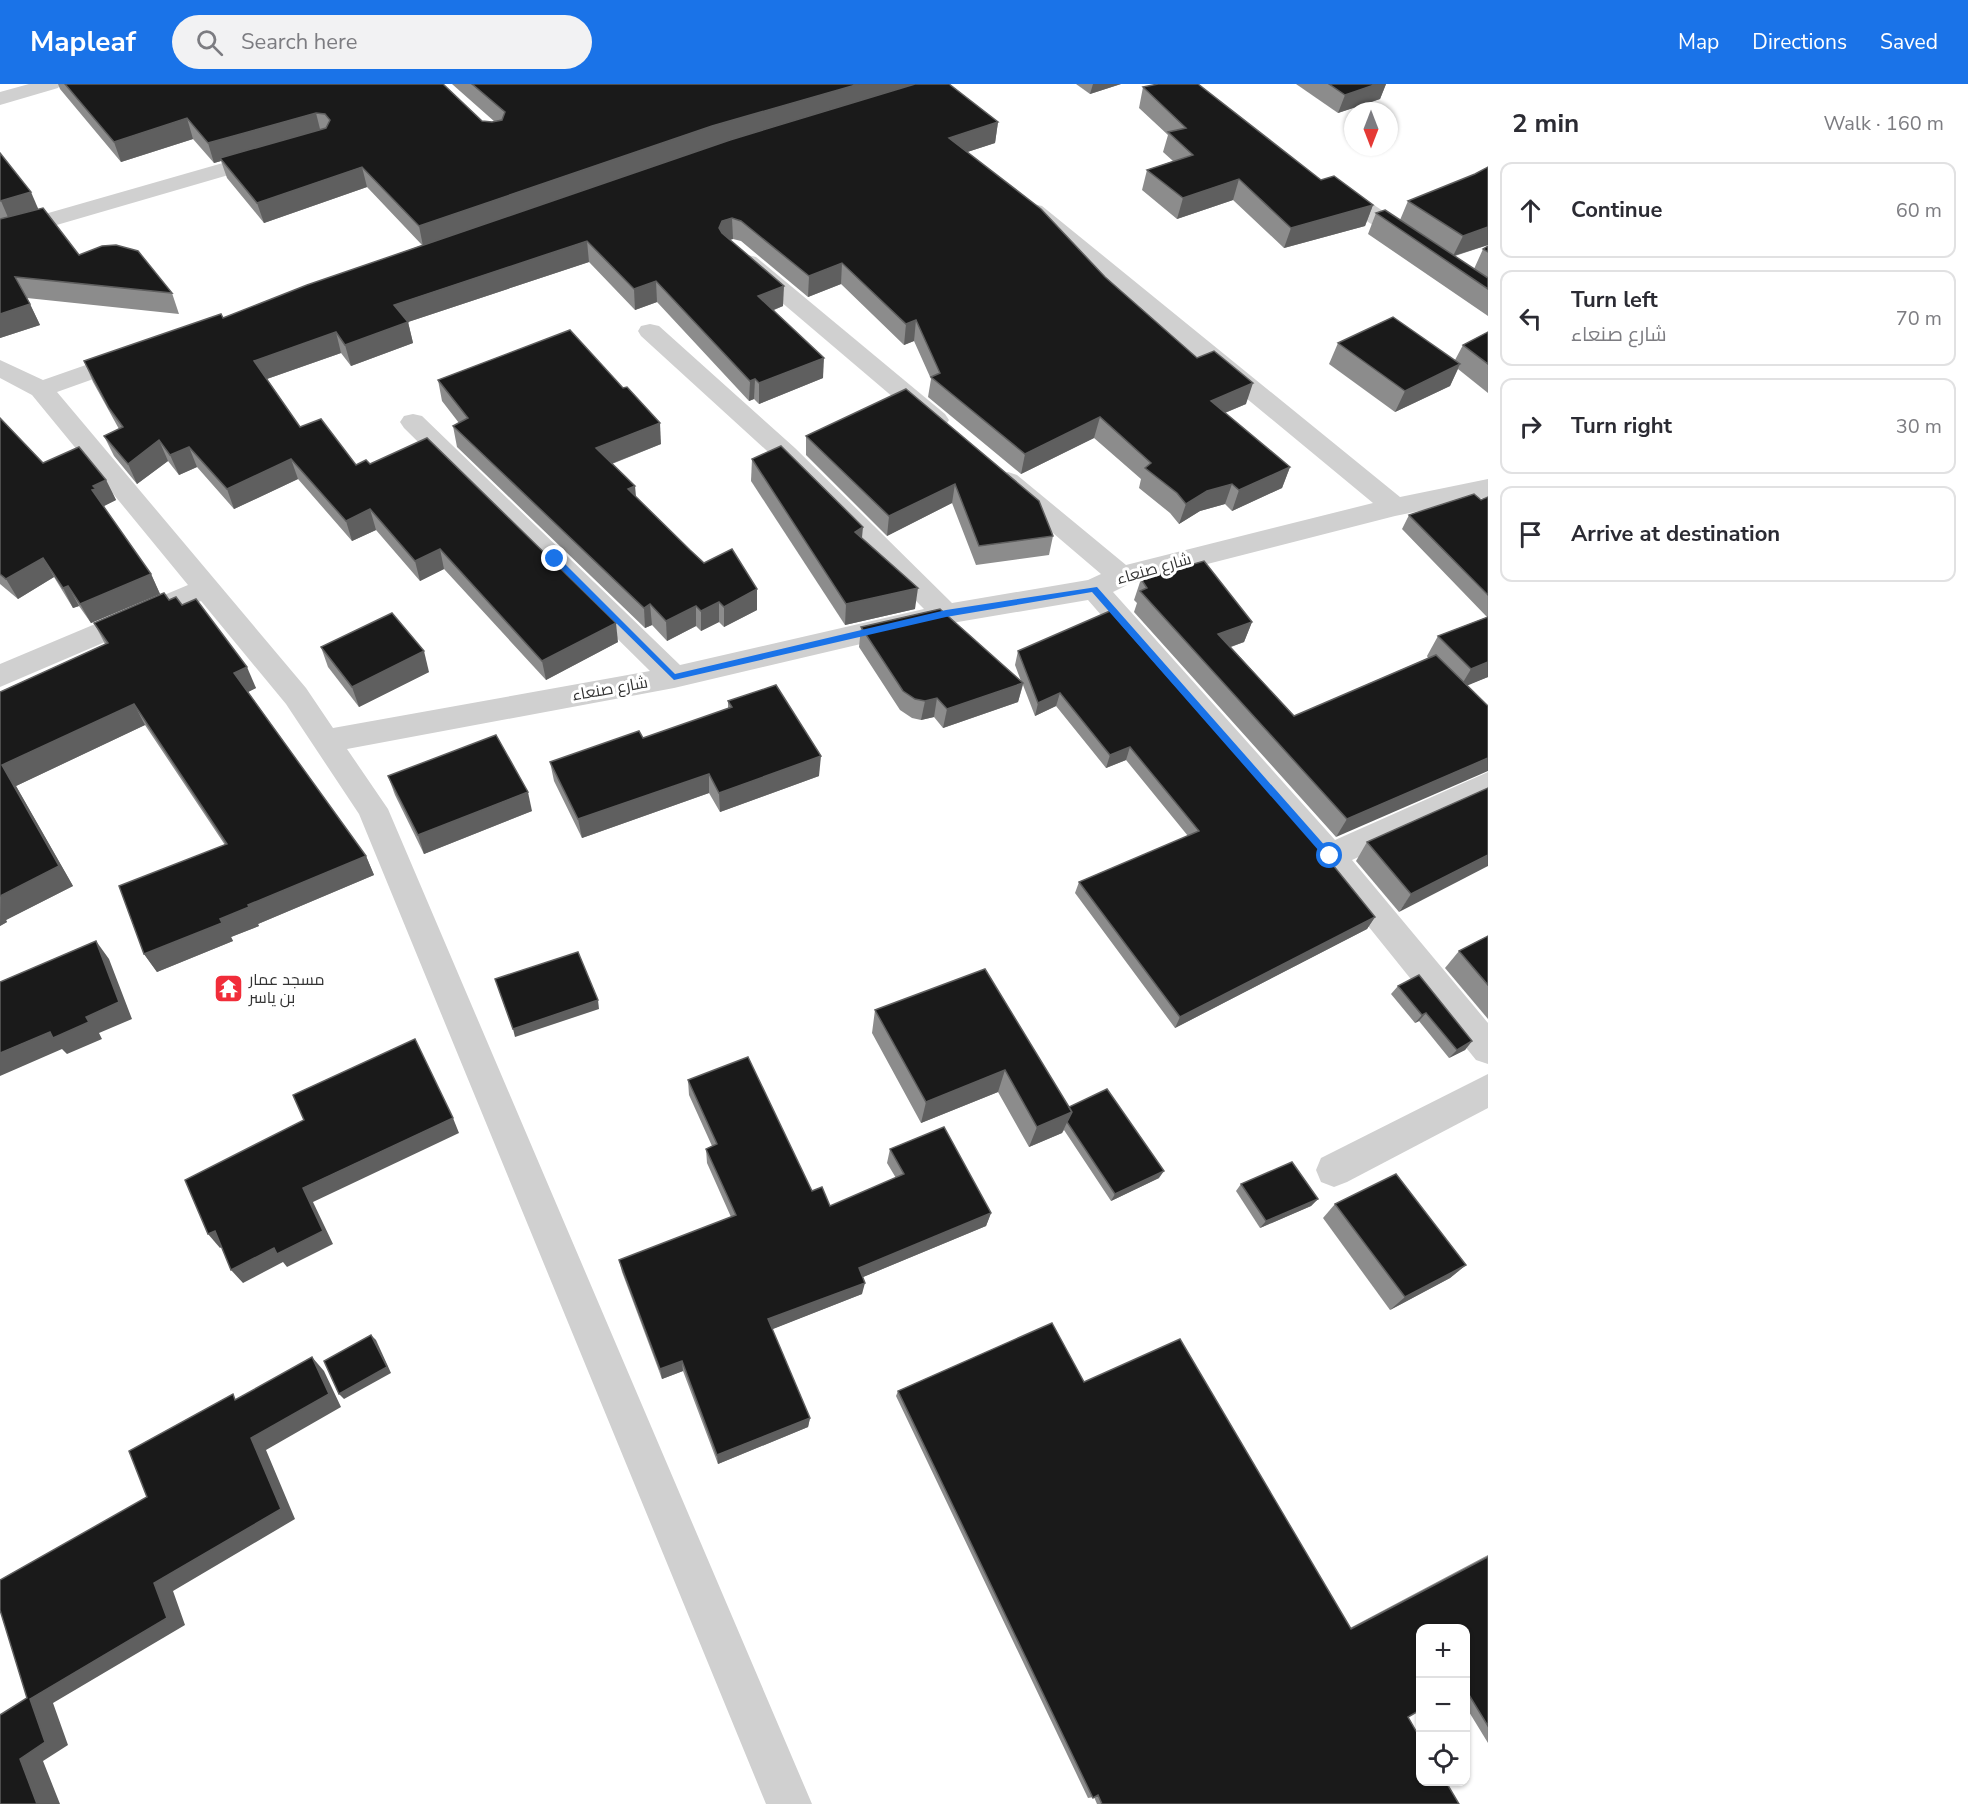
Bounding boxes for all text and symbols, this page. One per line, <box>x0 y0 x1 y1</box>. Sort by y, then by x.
search box <box>172 15 592 69</box>
text: Mapleaf <box>30 23 136 61</box>
icon: search <box>193 26 226 59</box>
text: Search here <box>241 27 358 57</box>
text: Map <box>1678 28 1719 56</box>
text: Directions <box>1752 28 1847 56</box>
text: Saved <box>1880 28 1938 56</box>
north arrow <box>1344 102 1398 156</box>
text: 2 min <box>1512 106 1579 141</box>
text: Walk · 160 m <box>1824 110 1944 137</box>
icon: ahead <box>1514 194 1547 227</box>
text: Continue <box>1571 195 1662 225</box>
text: 60 m <box>1896 197 1942 224</box>
text: Turn left <box>1571 285 1658 315</box>
icon: left <box>1514 302 1547 335</box>
text: 70 m <box>1896 305 1942 332</box>
text: شارع صنعاء <box>1571 321 1667 348</box>
icon: right <box>1514 410 1547 443</box>
text: Turn right <box>1571 411 1672 441</box>
text: 30 m <box>1896 413 1942 440</box>
icon: arrive <box>1514 518 1547 551</box>
text: Arrive at destination <box>1571 519 1780 549</box>
route end <box>541 545 567 571</box>
street label: شارع صنعاء <box>1114 548 1194 590</box>
street label: شارع صنعاء <box>570 672 650 706</box>
route start <box>1316 842 1342 868</box>
place label: مسجد عمار بن ياسر <box>248 969 325 1009</box>
temple icon: مسجد عمار بن ياسر <box>212 973 244 1005</box>
map controls <box>1416 1624 1470 1786</box>
button: + <box>1416 1624 1470 1678</box>
button: − <box>1416 1678 1470 1732</box>
button: locate <box>1416 1732 1470 1786</box>

